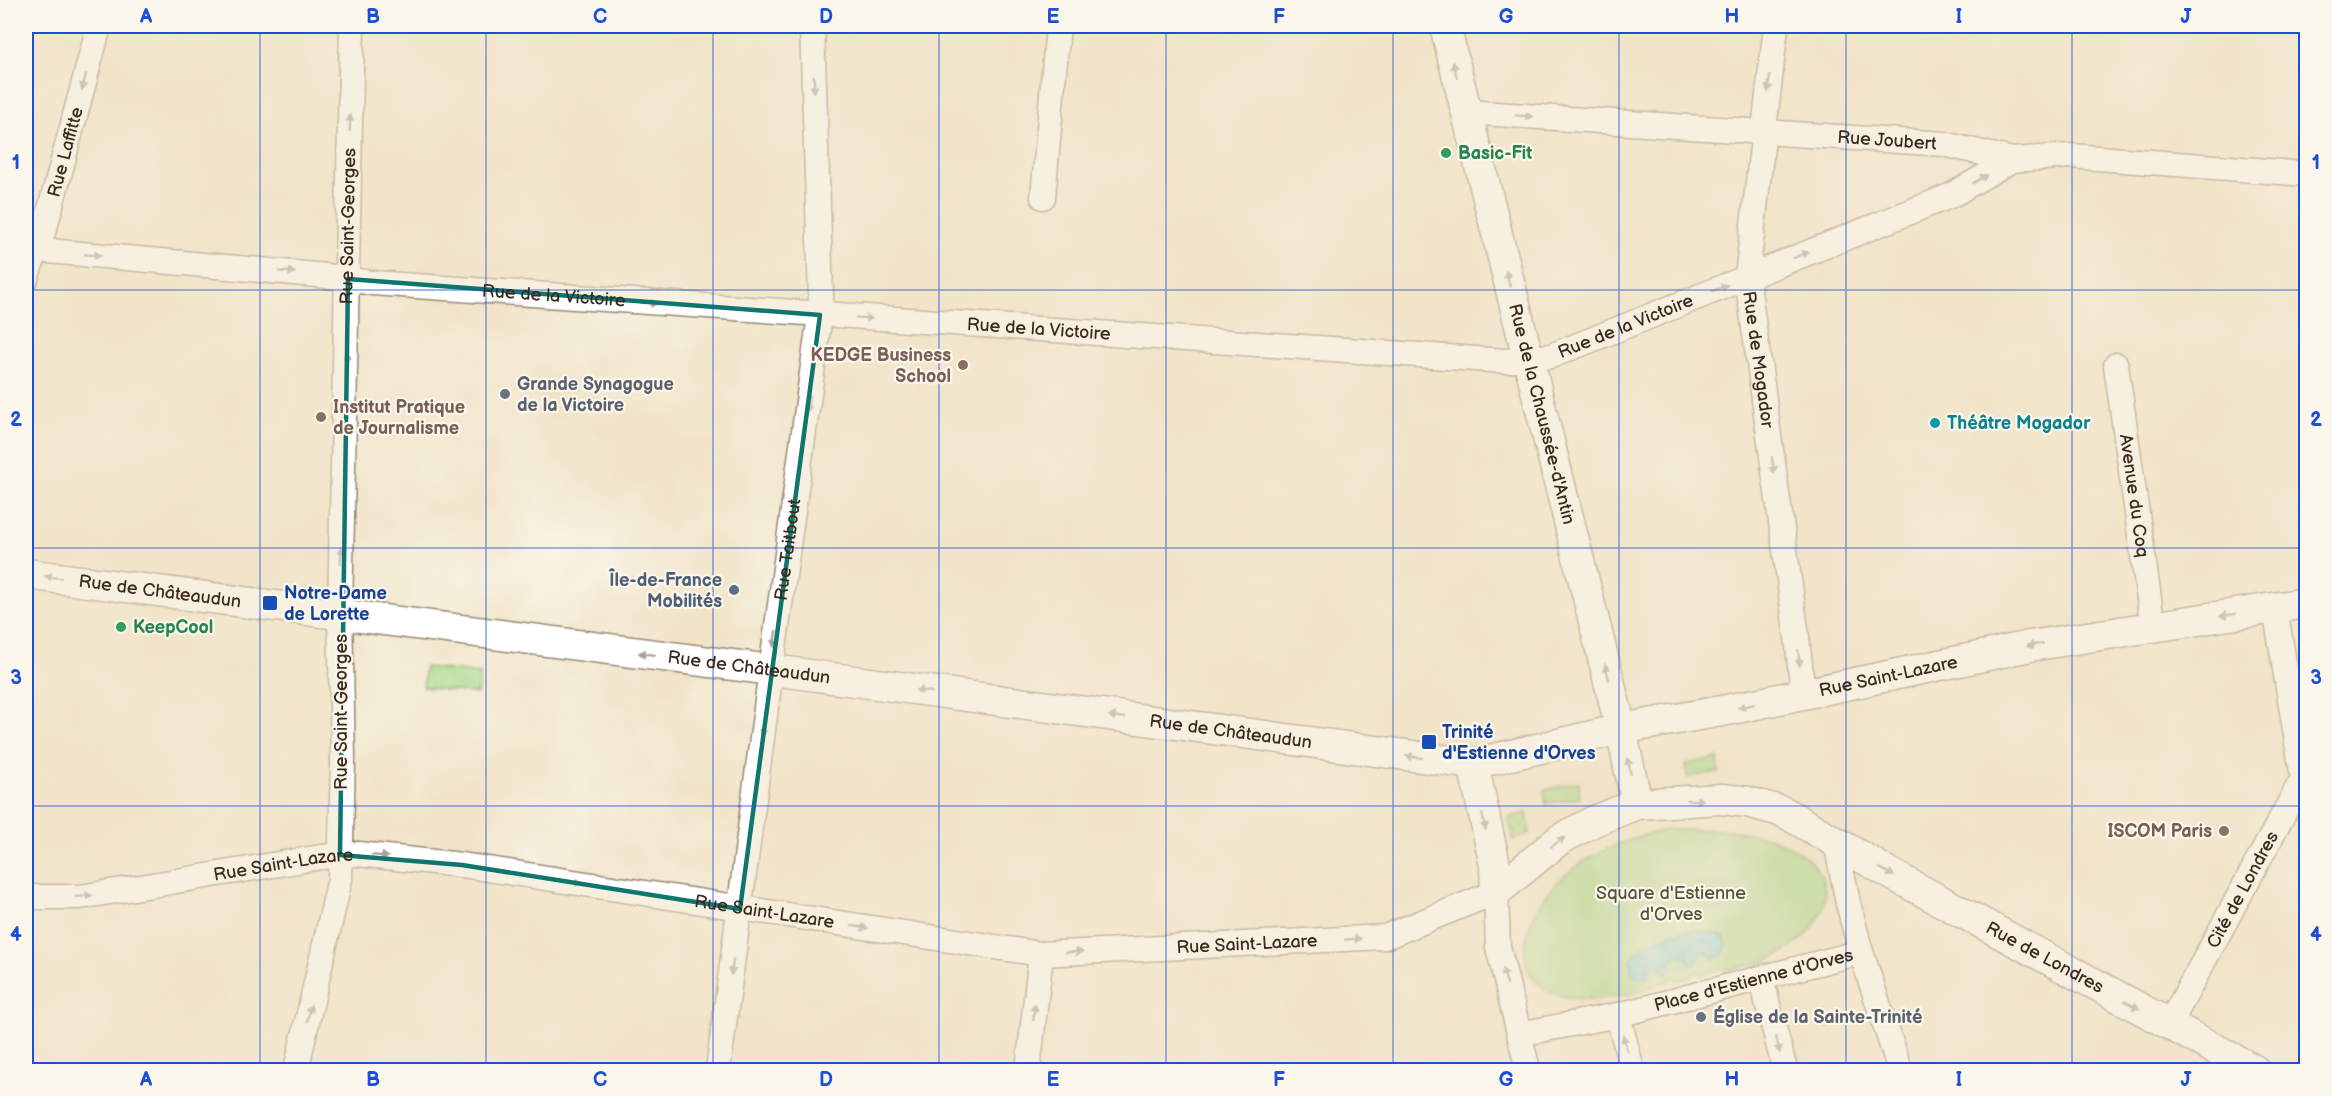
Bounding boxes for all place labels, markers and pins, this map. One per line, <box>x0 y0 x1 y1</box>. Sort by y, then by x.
place label: Basic-Fit <box>1458 143 1532 164</box>
marker: Basic-Fit <box>1439 146 1453 160</box>
place label: KEDGE Business School <box>811 345 951 387</box>
marker: KEDGE Business School <box>956 358 970 372</box>
place label: Grande Synagogue de la Victoire <box>517 374 674 416</box>
marker: Grande Synagogue de la Victoire <box>498 387 512 401</box>
place label: Institut Pratique de Journalisme <box>333 397 465 439</box>
marker: Institut Pratique de Journalisme <box>314 410 328 424</box>
place label: Théâtre Mogador <box>1947 413 2091 434</box>
marker: Théâtre Mogador <box>1928 416 1942 430</box>
place label: Île-de-France Mobilités <box>608 567 722 612</box>
place label: Notre-Dame de Lorette <box>284 583 387 625</box>
marker: Île-de-France Mobilités <box>727 583 741 597</box>
marker: Notre-Dame de Lorette <box>261 594 279 612</box>
place label: KeepCool <box>133 617 213 638</box>
marker: KeepCool <box>114 620 128 634</box>
place label: Trinité d'Estienne d'Orves <box>1442 722 1596 764</box>
marker: Trinité d'Estienne d'Orves <box>1420 733 1438 751</box>
place label: ISCOM Paris <box>2107 821 2212 842</box>
marker: ISCOM Paris <box>2217 824 2231 838</box>
place label: Église de la Sainte-Trinité <box>1713 1005 1923 1028</box>
marker: Église de la Sainte-Trinité <box>1694 1010 1708 1024</box>

